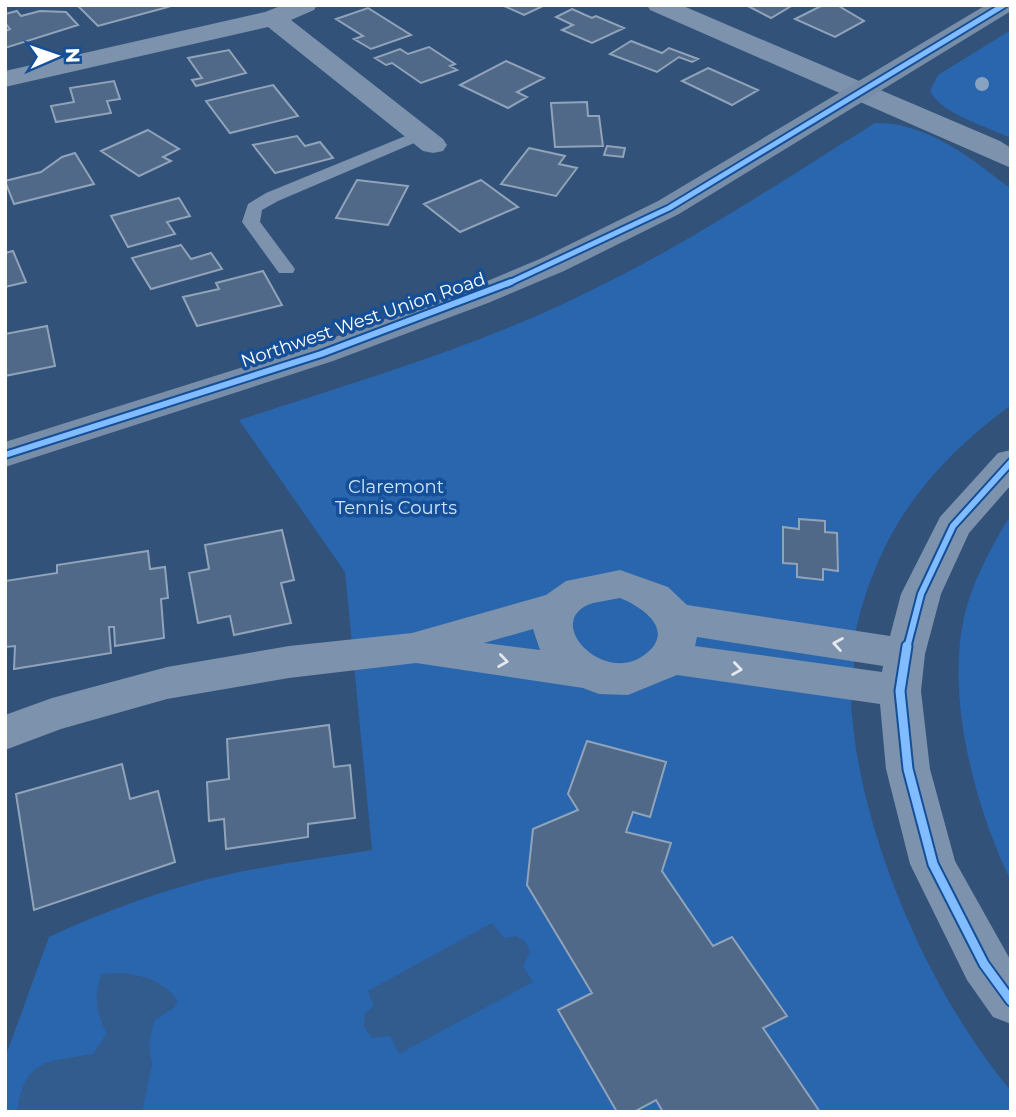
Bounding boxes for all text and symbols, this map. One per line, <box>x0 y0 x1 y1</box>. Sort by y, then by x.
north arrow <box>21 21 91 91</box>
text: N <box>61 47 84 64</box>
street label: Northwest West Union Road <box>238 268 488 372</box>
park label: Claremont Tennis Courts <box>335 476 457 519</box>
one-way arrow <box>832 637 844 652</box>
one-way arrow <box>498 653 509 668</box>
one-way arrow <box>731 661 742 676</box>

